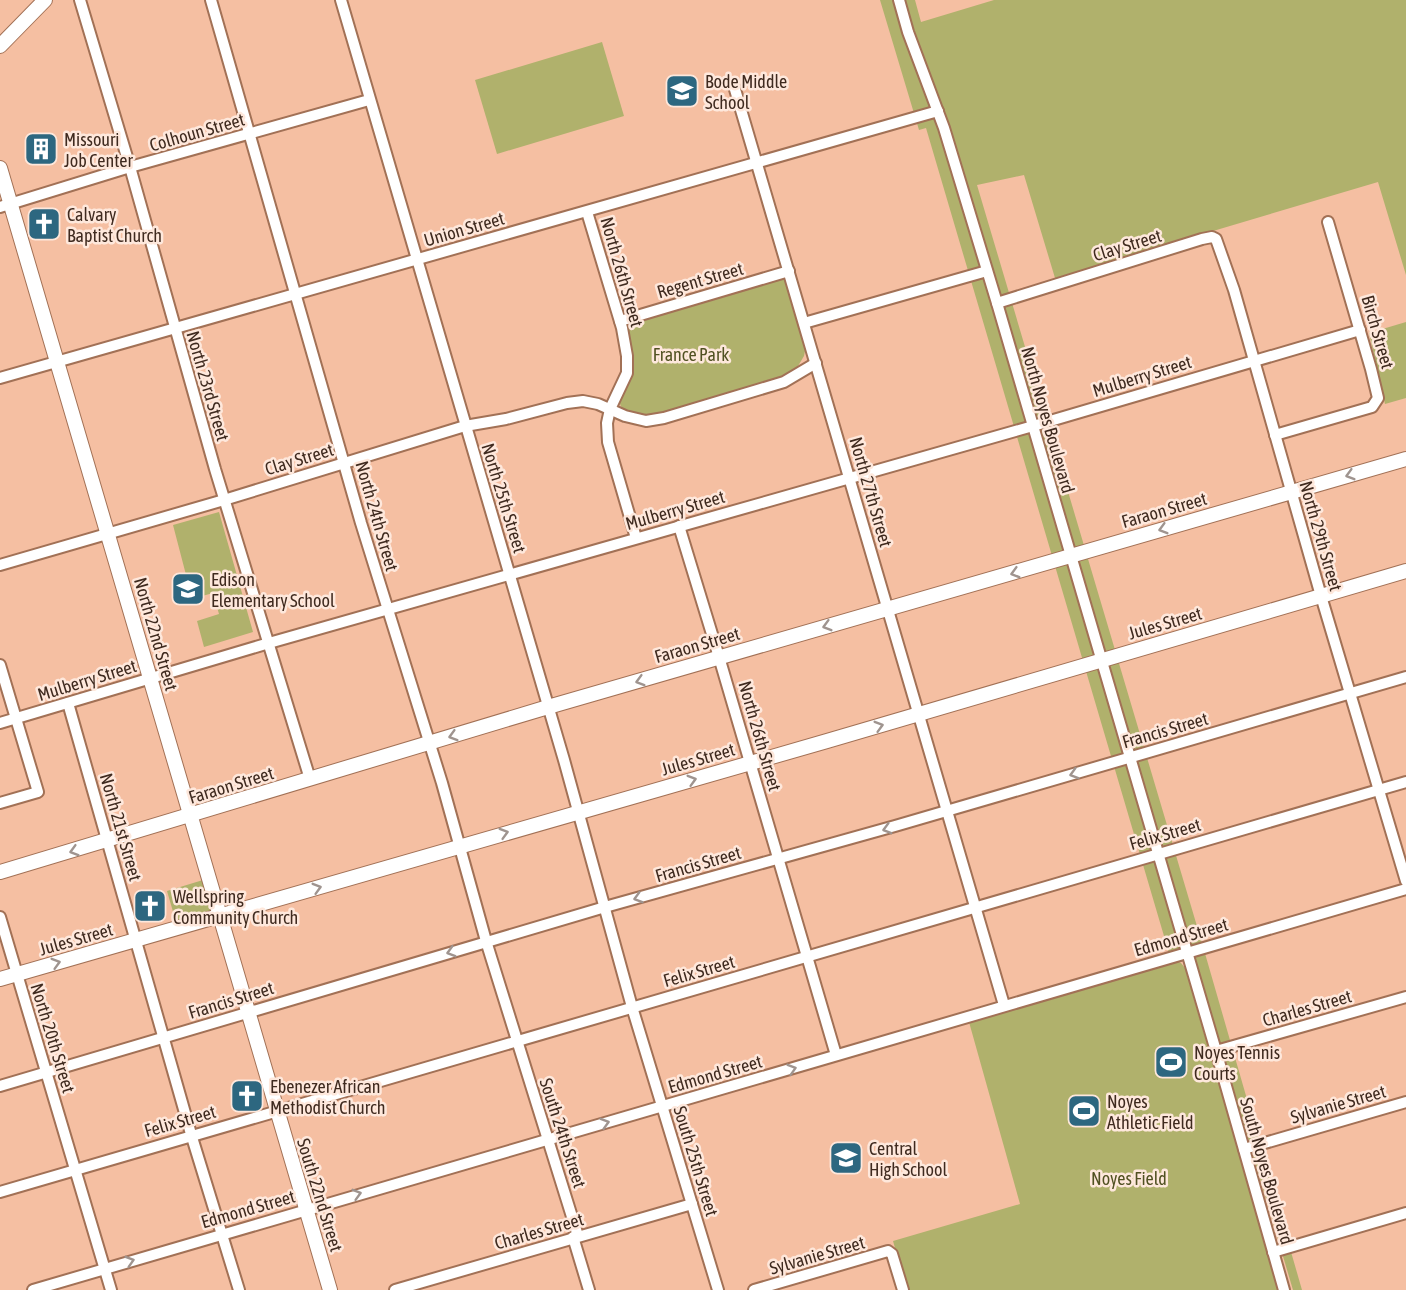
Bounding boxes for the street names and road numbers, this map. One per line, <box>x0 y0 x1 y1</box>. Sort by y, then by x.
street label: Colhoun Street <box>147 108 247 156</box>
street label: Union Street <box>421 208 507 250</box>
street label: North 26th Street <box>596 215 648 329</box>
street label: Clay Street <box>1090 225 1164 265</box>
street label: Regent Street <box>655 258 745 302</box>
street label: Birch Street <box>1358 293 1398 371</box>
street label: North 23rd Street <box>182 329 234 443</box>
street label: North Noyes Boulevard <box>1017 344 1079 496</box>
street label: Mulberry Street <box>1090 351 1194 401</box>
street label: North 27th Street <box>845 435 897 549</box>
street label: Clay Street <box>262 439 336 479</box>
street label: North 25th Street <box>477 441 531 555</box>
street label: North 24th Street <box>351 459 403 573</box>
street label: North 29th Street <box>1295 479 1347 593</box>
street label: Mulberry Street <box>623 486 727 534</box>
street label: Faraon Street <box>1119 488 1209 532</box>
street label: North 22nd Street <box>130 575 182 693</box>
street label: Jules Street <box>1126 602 1204 644</box>
street label: Faraon Street <box>652 623 742 667</box>
street label: Mulberry Street <box>35 655 139 705</box>
street label: North 26th Street <box>734 679 786 793</box>
street label: Francis Street <box>1120 708 1210 752</box>
street label: Jules Street <box>659 738 737 780</box>
street label: Faraon Street <box>186 762 276 808</box>
street label: North 21st Street <box>96 771 146 883</box>
street label: Felix Street <box>1127 814 1203 854</box>
street label: Francis Street <box>653 842 743 886</box>
street label: Edmond Street <box>1132 914 1230 960</box>
street label: Jules Street <box>37 918 115 960</box>
street label: Felix Street <box>661 951 737 991</box>
street label: Francis Street <box>186 977 276 1023</box>
street label: North 20th Street <box>26 981 80 1095</box>
street label: Charles Street <box>1260 985 1354 1031</box>
street label: Edmond Street <box>666 1051 764 1097</box>
street label: South 24th Street <box>535 1076 591 1190</box>
street label: Sylvanie Street <box>1288 1080 1388 1128</box>
street label: South Noyes Boulevard <box>1236 1095 1298 1247</box>
street label: Felix Street <box>142 1101 218 1141</box>
street label: South 25th Street <box>669 1103 723 1219</box>
street label: South 22nd Street <box>293 1136 347 1254</box>
street label: Edmond Street <box>199 1186 297 1232</box>
street label: Charles Street <box>492 1208 586 1254</box>
street label: Sylvanie Street <box>767 1231 867 1279</box>

